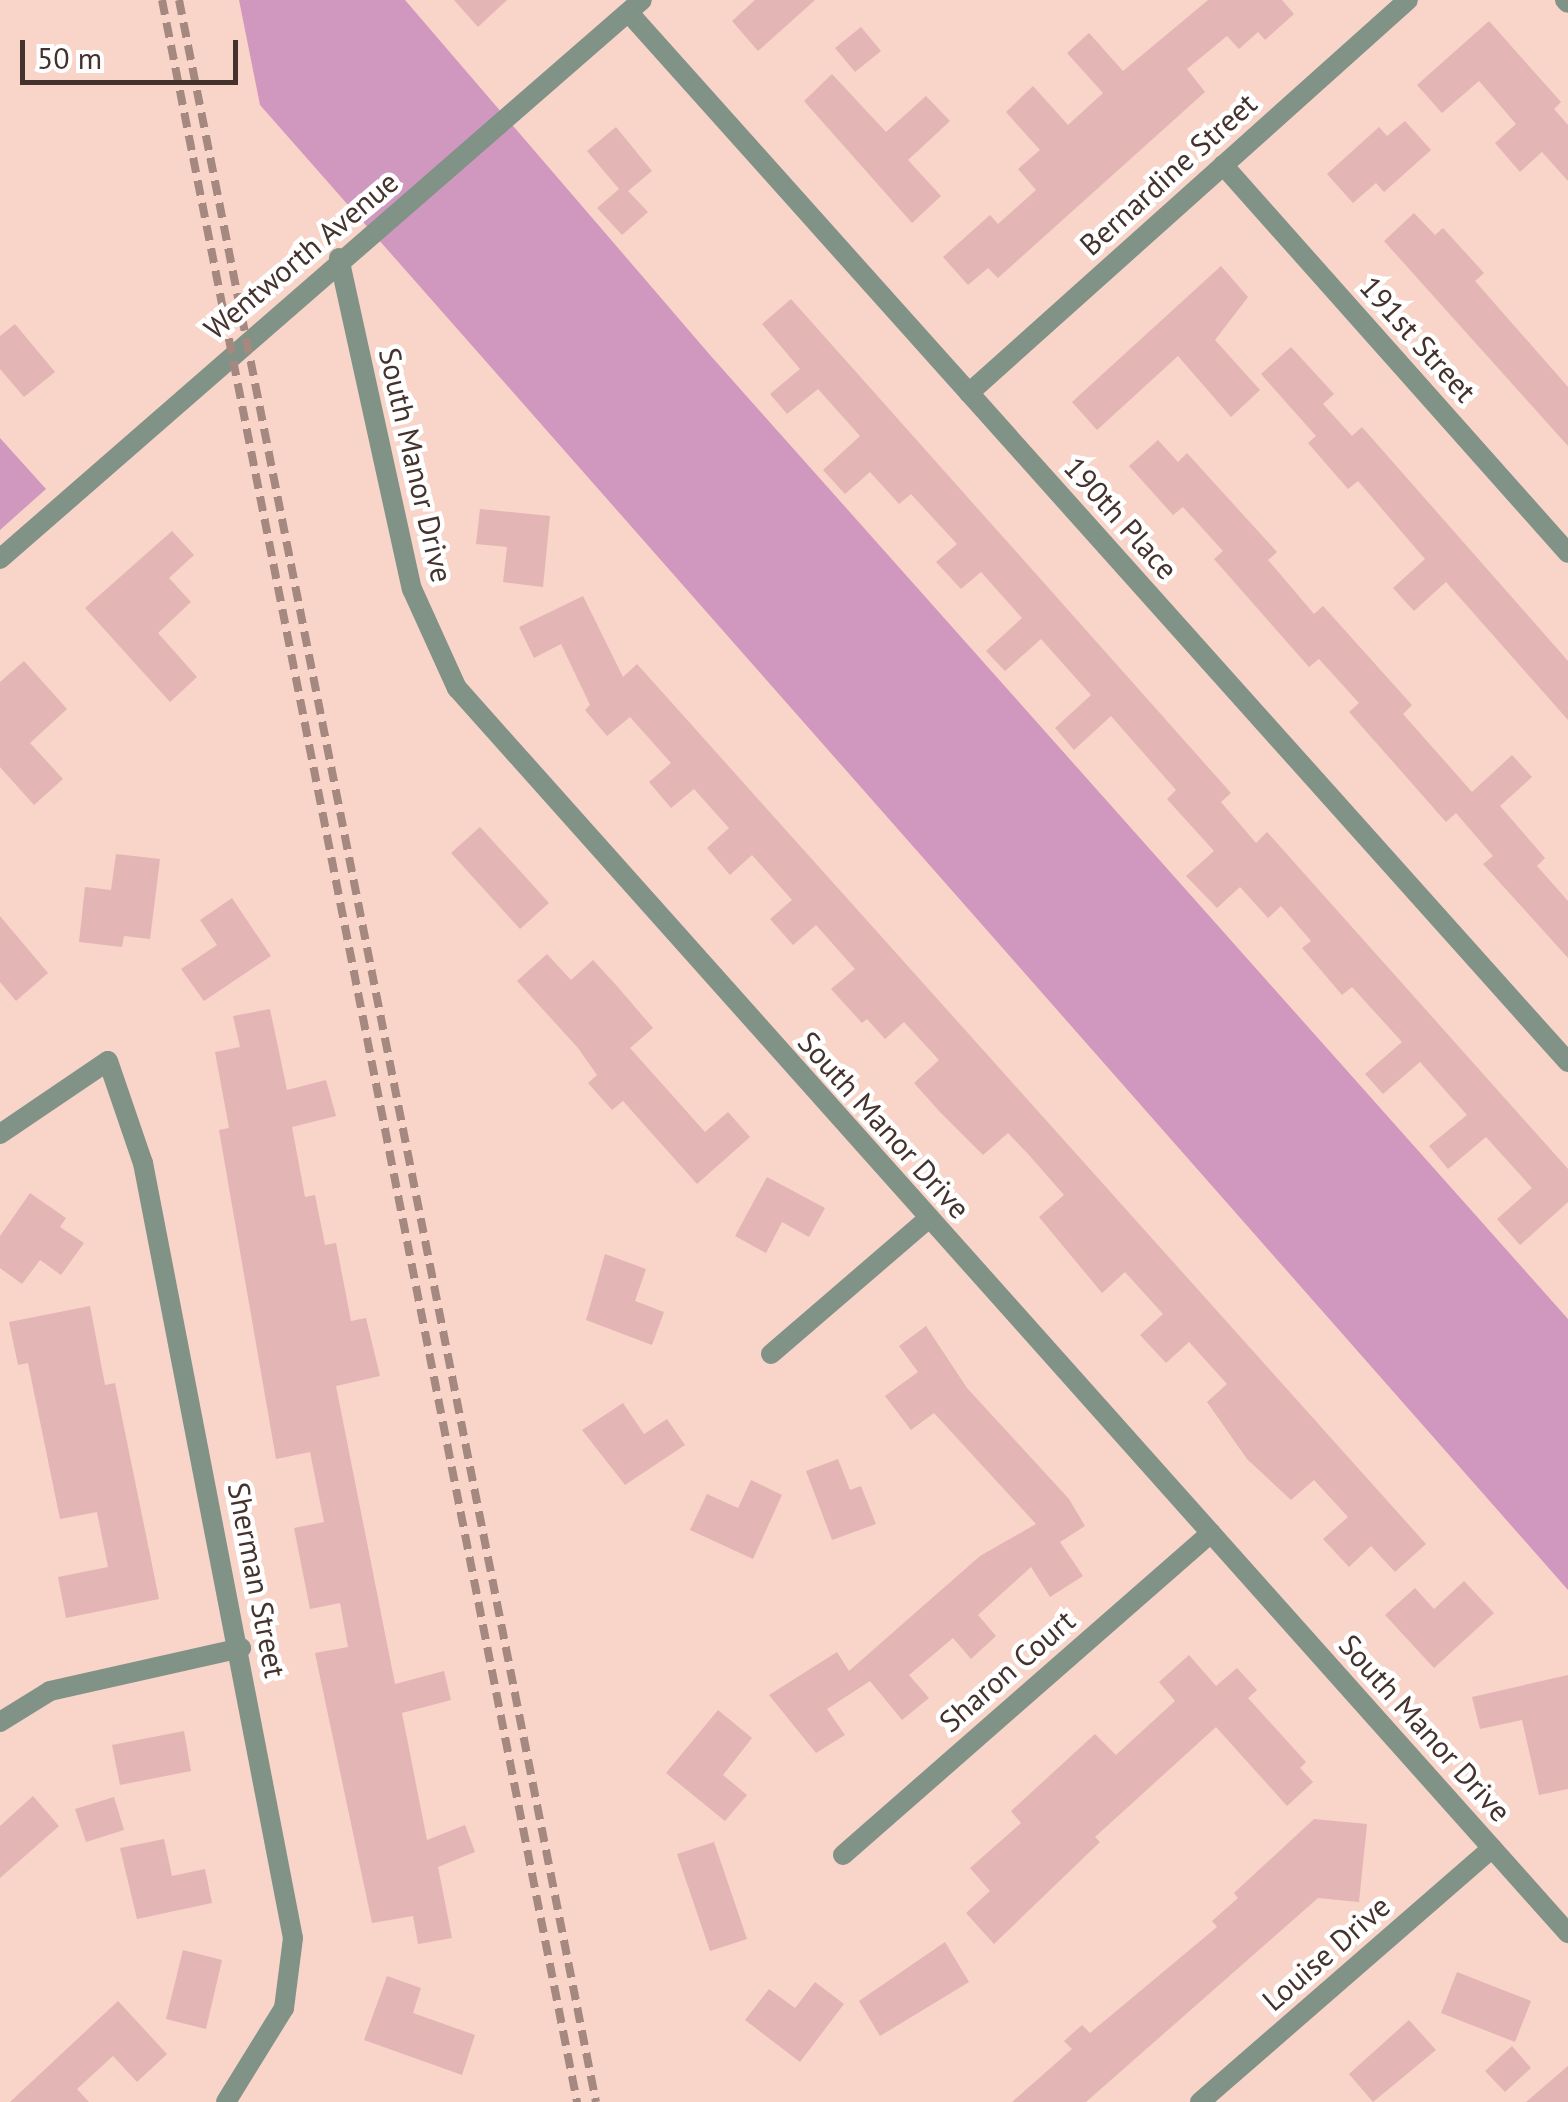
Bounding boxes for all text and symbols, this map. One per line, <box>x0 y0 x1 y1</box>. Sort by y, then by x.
scale bar <box>25 20 242 82</box>
text: 50 m <box>37 38 102 77</box>
street label: Bernardine Street <box>1072 85 1264 263</box>
street label: Wentworth Avenue <box>197 163 405 347</box>
street label: 191st Street <box>1352 269 1484 409</box>
street label: South Manor Drive <box>372 344 460 586</box>
street label: 190th Place <box>1057 449 1185 587</box>
street label: South Manor Drive <box>791 1024 977 1226</box>
street label: Sherman Street <box>220 1479 294 1681</box>
street label: Sharon Court <box>932 1602 1082 1740</box>
street label: South Manor Drive <box>1332 1627 1518 1829</box>
street label: Louise Drive <box>1255 1888 1397 2018</box>

